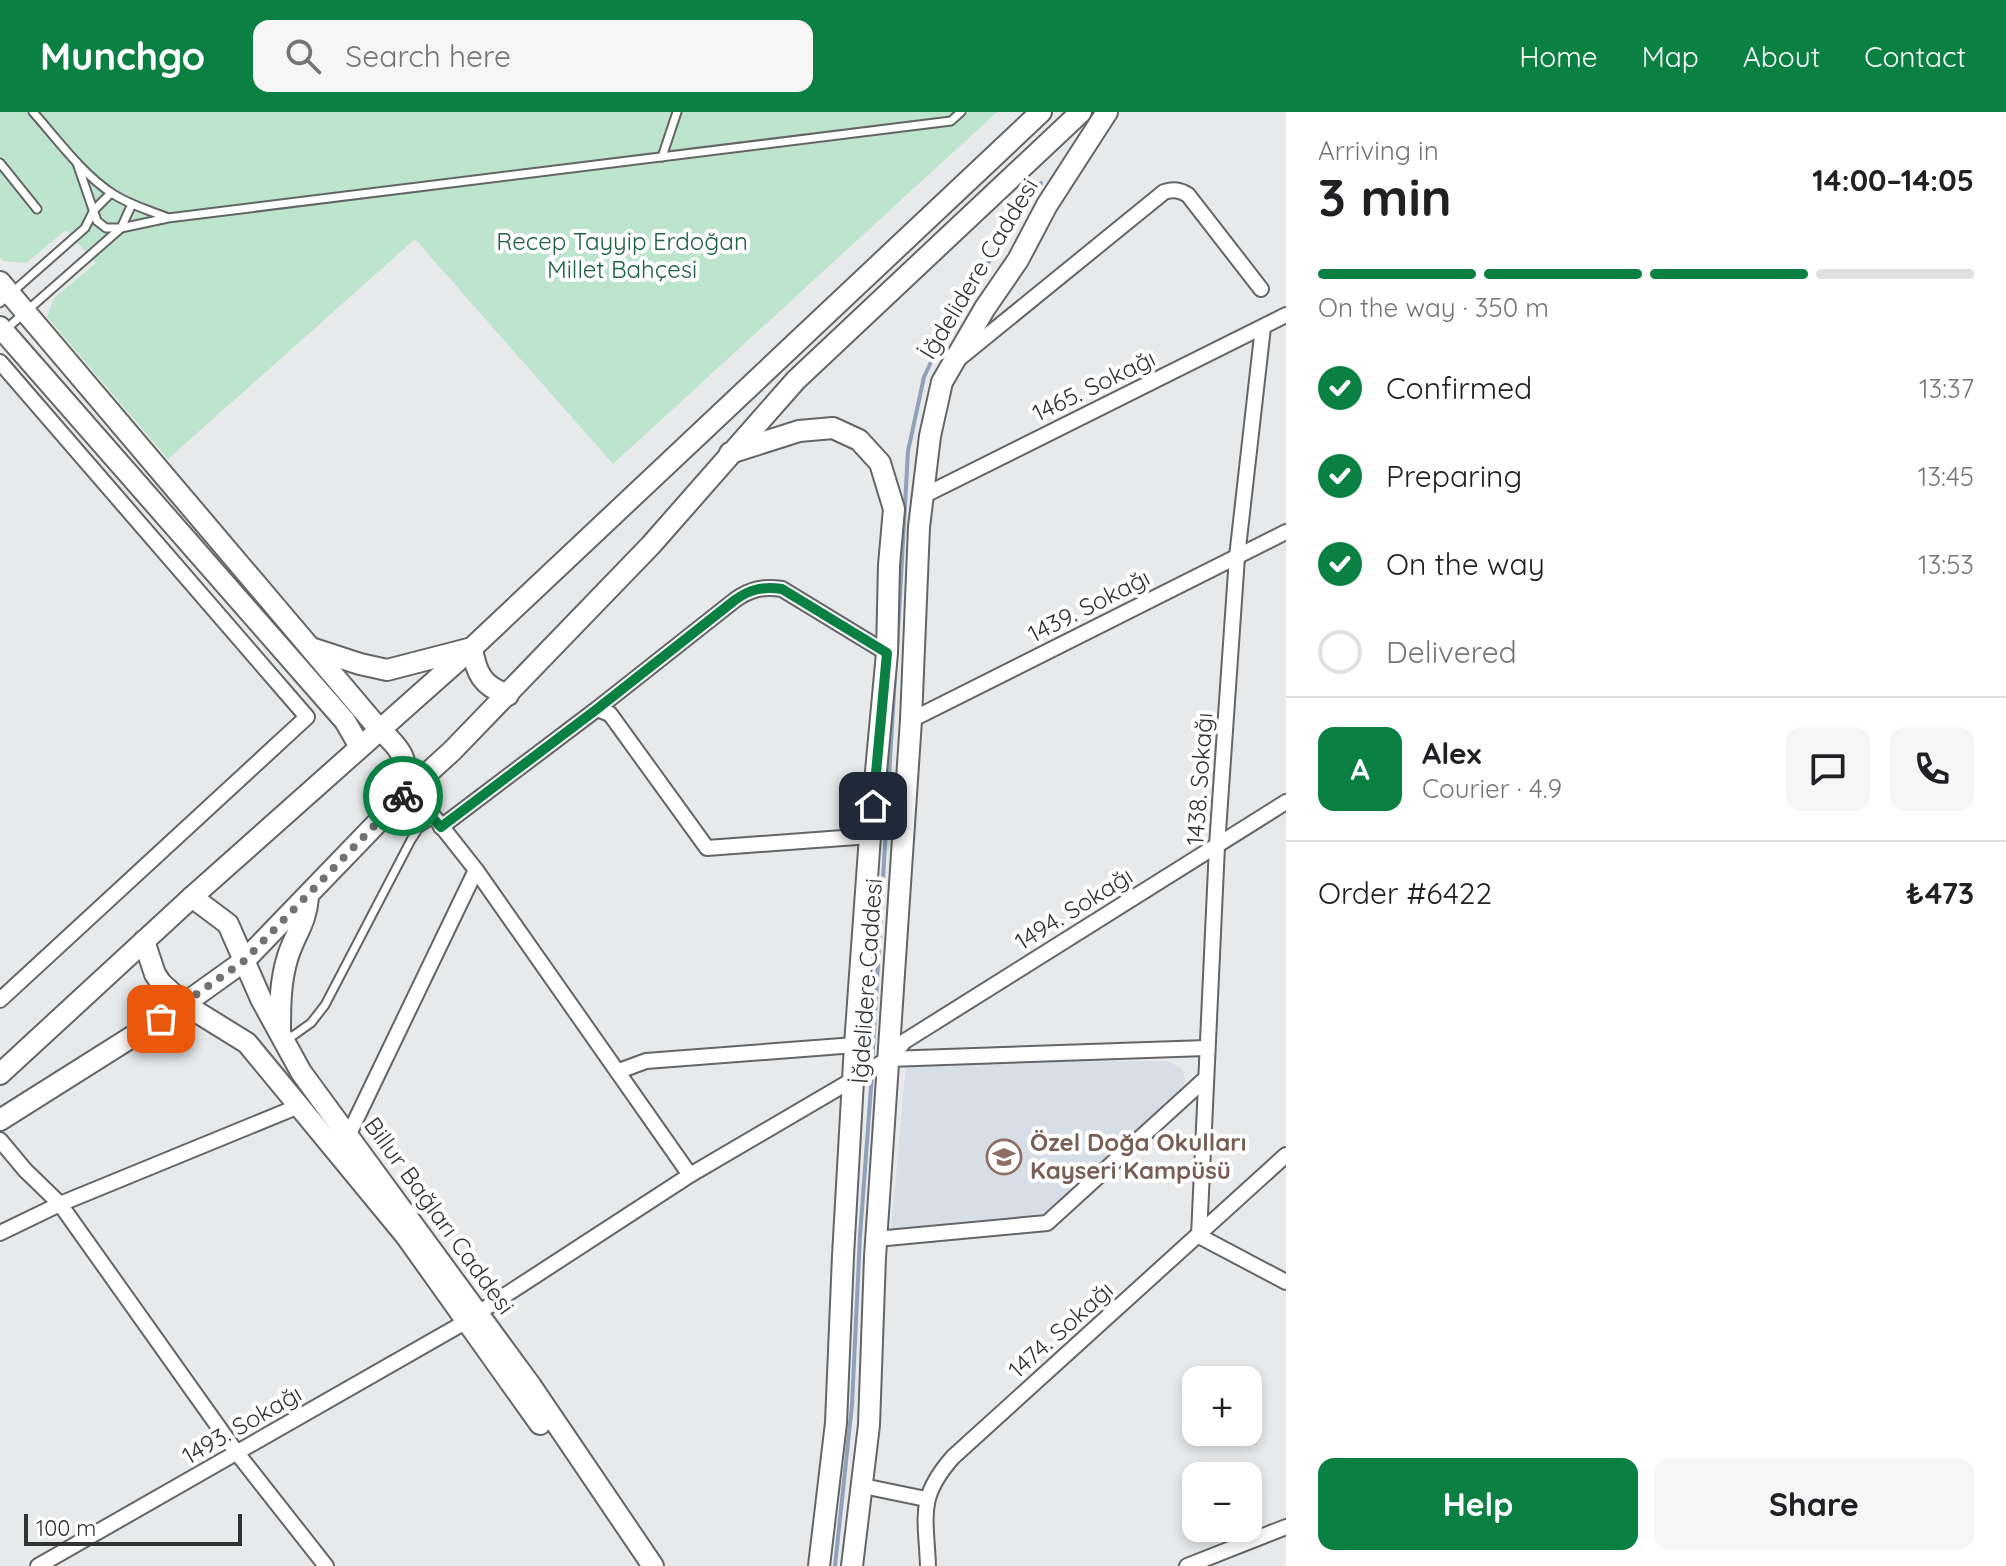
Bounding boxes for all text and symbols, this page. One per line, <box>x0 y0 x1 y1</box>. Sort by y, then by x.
search box <box>253 20 813 92</box>
text: Munchgo <box>40 32 205 80</box>
icon: search <box>281 34 325 78</box>
text: Search here <box>345 37 511 75</box>
text: Home <box>1519 39 1598 74</box>
text: Map <box>1642 39 1699 74</box>
text: About <box>1743 39 1820 74</box>
text: Contact <box>1864 39 1966 74</box>
text: Arriving in <box>1318 134 1439 167</box>
text: 14:00–14:05 <box>1812 161 1974 199</box>
text: 3 min <box>1318 164 1452 229</box>
street label: İğdelidere Caddesi <box>912 173 1044 364</box>
park label: Recep Tayyip Erdoğan Millet Bahçesi <box>496 226 748 284</box>
text: On the way · 350 m <box>1318 291 1549 324</box>
street label: 1465. Sokağı <box>1027 343 1160 428</box>
icon: check <box>1318 366 1362 410</box>
text: Confirmed <box>1386 369 1532 407</box>
text: 13:37 <box>1919 372 1974 405</box>
icon: check <box>1318 454 1362 498</box>
text: Preparing <box>1386 457 1522 495</box>
text: 13:45 <box>1918 460 1974 493</box>
icon: check <box>1318 542 1362 586</box>
text: On the way <box>1386 545 1545 583</box>
text: 13:53 <box>1918 548 1974 581</box>
street label: 1439. Sokağı <box>1023 562 1154 649</box>
text: Delivered <box>1386 633 1517 671</box>
street label: 1438. Sokağı <box>1179 712 1219 846</box>
button: chat <box>1786 727 1870 811</box>
button: phone <box>1890 727 1974 811</box>
text: Alex <box>1422 734 1481 772</box>
text: A <box>1350 750 1370 788</box>
courier <box>363 756 443 836</box>
pin <box>839 772 907 840</box>
text: Courier · 4.9 <box>1422 772 1562 805</box>
icon: bike <box>381 774 425 818</box>
icon: home <box>851 784 895 828</box>
street label: 1494. Sokağı <box>1009 860 1138 956</box>
text: Order #6422 <box>1318 874 1492 912</box>
text: ₺473 <box>1906 874 1974 912</box>
street label: İğdelidere Caddesi <box>844 877 888 1085</box>
pin <box>127 985 195 1053</box>
icon: bag <box>139 997 183 1041</box>
street label: Billur Bağları Caddesi <box>358 1111 521 1320</box>
place label: Özel Doğa Okulları Kayseri Kampüsü <box>1030 1127 1246 1185</box>
school or university icon: Özel Doğa Okulları Kayseri Kampüsü <box>985 1138 1023 1176</box>
street label: 1474. Sokağı <box>1002 1274 1119 1384</box>
map controls <box>1182 1366 1262 1542</box>
button: + <box>1182 1366 1262 1446</box>
street label: 1493. Sokağı <box>176 1378 307 1470</box>
button: Help <box>1318 1458 1638 1550</box>
button: Share <box>1654 1458 1974 1550</box>
button: − <box>1182 1462 1262 1542</box>
scale bar <box>24 1510 242 1546</box>
text: 100 m <box>36 1514 96 1542</box>

